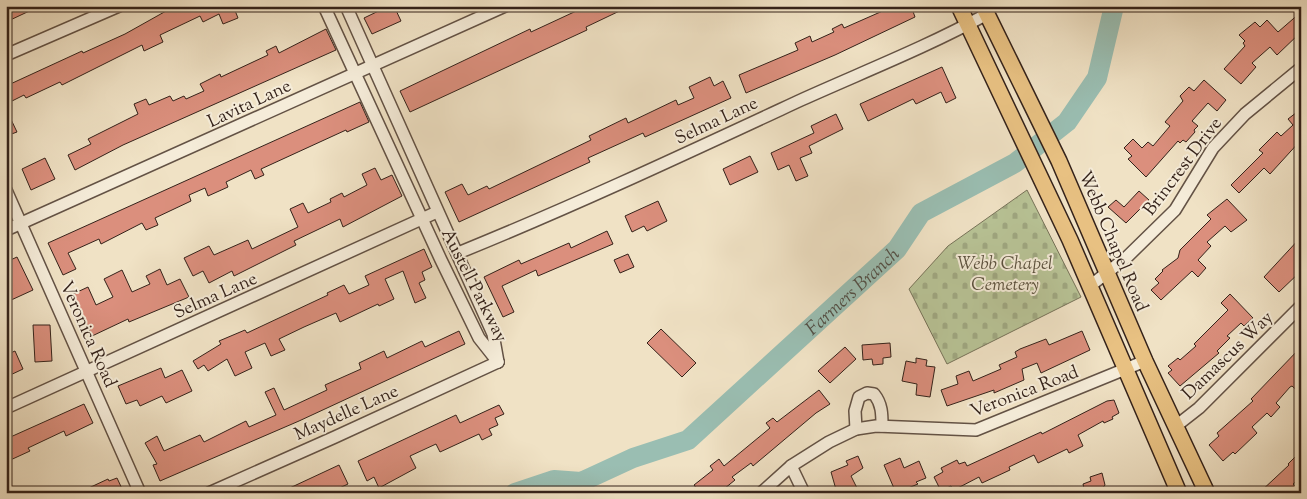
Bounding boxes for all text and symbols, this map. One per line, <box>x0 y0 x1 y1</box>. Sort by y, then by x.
street label: Lavita Lane <box>204 74 296 136</box>
street label: Selma Lane <box>671 91 763 152</box>
street label: Brincrest Drive <box>1138 113 1229 222</box>
street label: Webb Chapel Road <box>1071 167 1154 316</box>
street label: Austell Parkway <box>433 225 513 347</box>
water label: Farmers Branch <box>800 242 907 343</box>
park label: Webb Chapel Cemetery <box>957 252 1053 299</box>
street label: Selma Lane <box>170 267 262 327</box>
street label: Veronica Road <box>52 277 122 392</box>
street label: Damascus Way <box>1177 306 1280 407</box>
street label: Veronica Road <box>967 360 1083 425</box>
street label: Maydelle Lane <box>291 379 403 448</box>

